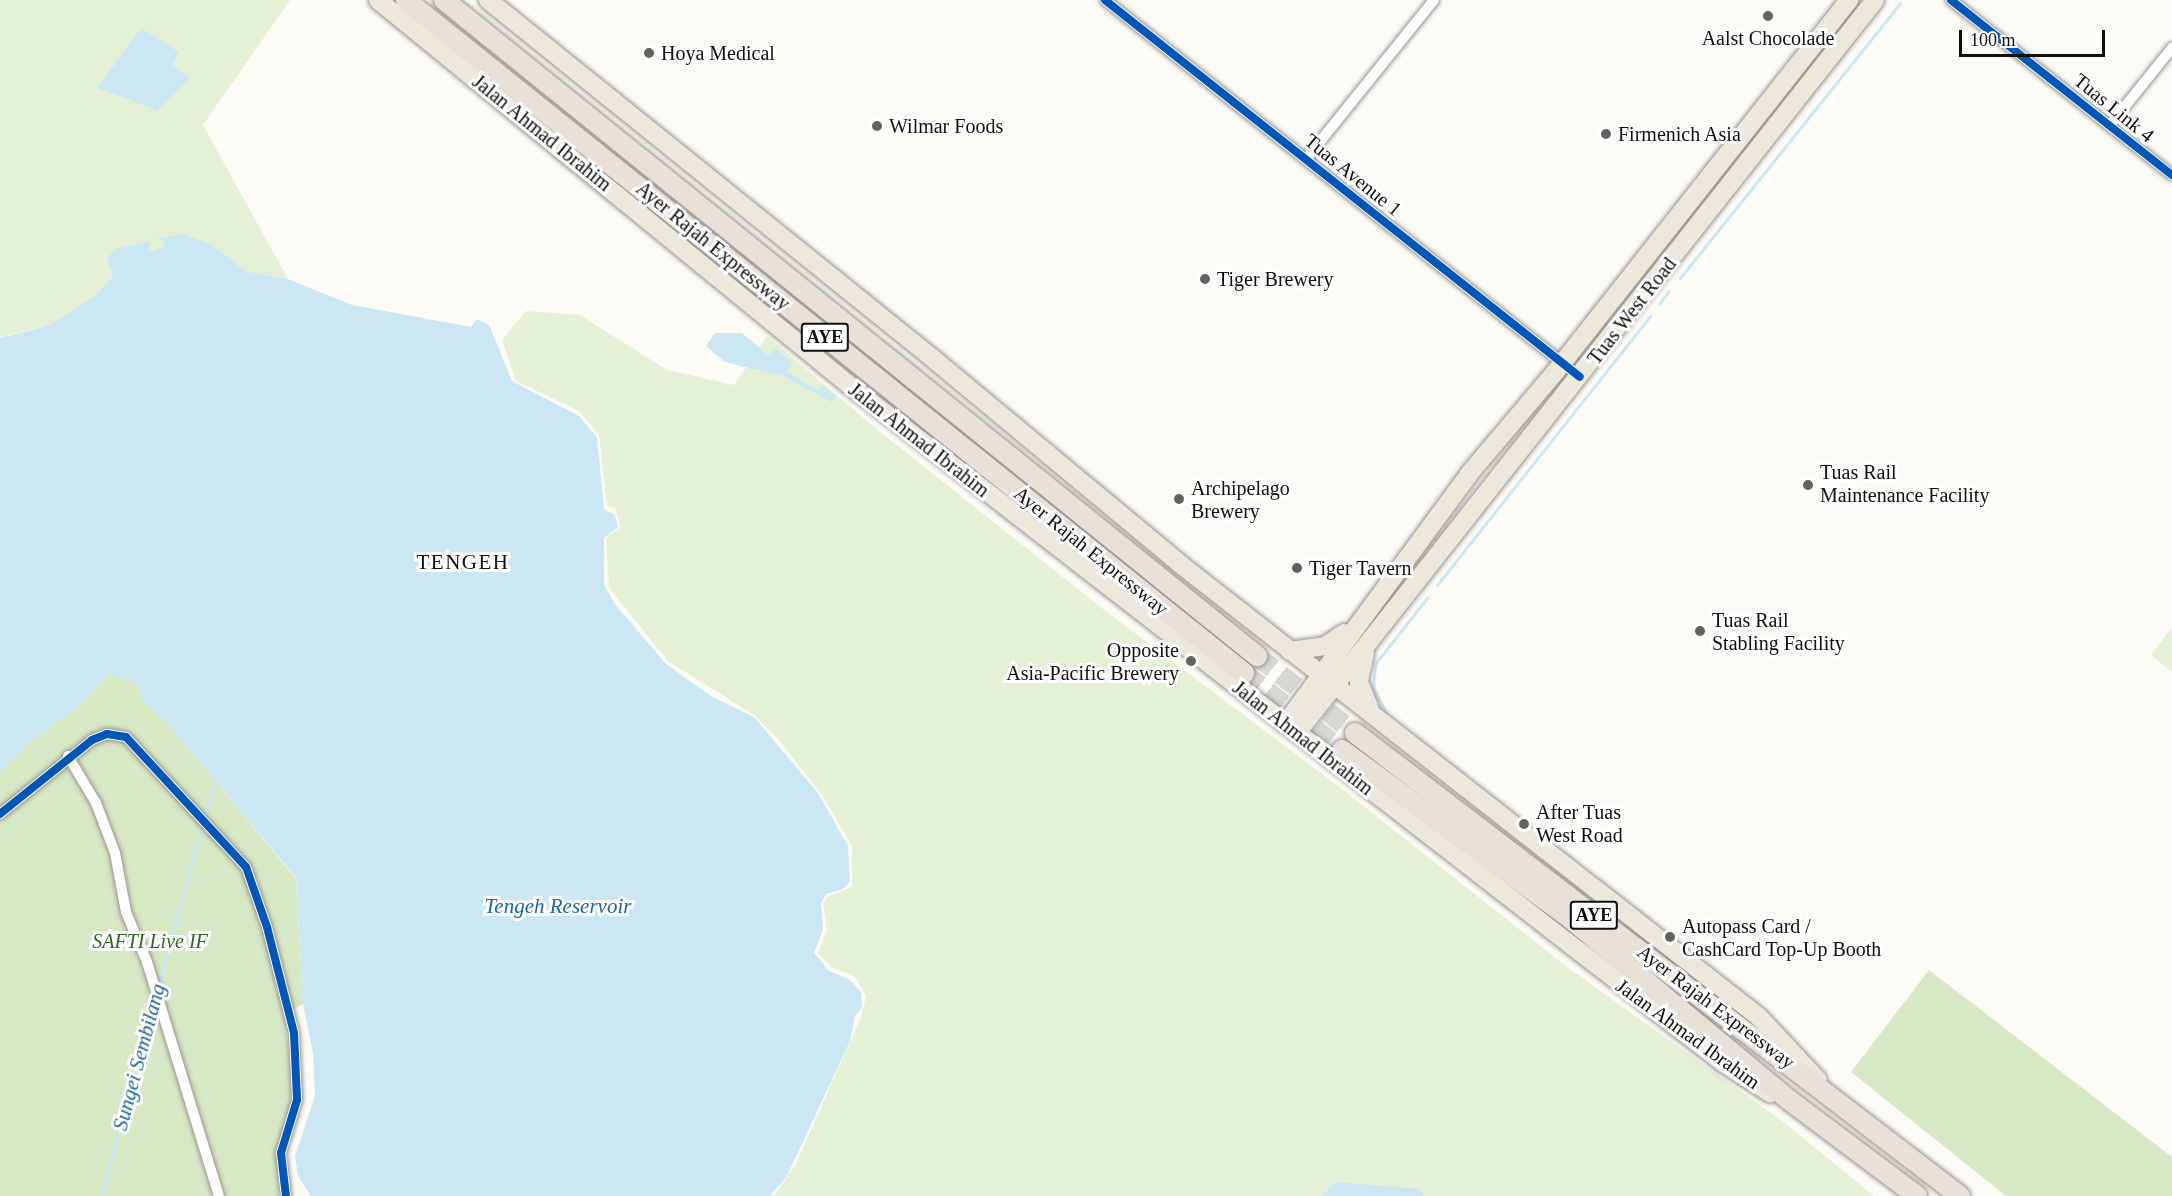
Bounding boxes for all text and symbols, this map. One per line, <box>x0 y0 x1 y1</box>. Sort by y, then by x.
marker: Aalst Chocolade <box>1761 9 1775 23</box>
scale bar <box>1962 18 2108 56</box>
place label: Aalst Chocolade <box>1702 26 1834 50</box>
text: 100 m <box>1970 30 2016 50</box>
place label: Hoya Medical <box>661 41 775 65</box>
marker: Hoya Medical <box>642 46 656 60</box>
street label: Tuas Link 4 <box>2069 68 2159 148</box>
street label: Jalan Ahmad Ibrahim <box>467 69 617 197</box>
place label: Wilmar Foods <box>889 114 1003 138</box>
marker: Wilmar Foods <box>870 119 884 133</box>
place label: Firmenich Asia <box>1618 122 1742 146</box>
marker: Firmenich Asia <box>1599 127 1613 141</box>
street label: Tuas Avenue 1 <box>1299 128 1407 222</box>
street label: Ayer Rajah Expressway <box>631 176 795 316</box>
street label: Tuas West Road <box>1583 252 1681 370</box>
place label: Tiger Brewery <box>1217 267 1333 291</box>
marker: Tiger Brewery <box>1198 272 1212 286</box>
road number: AYE <box>800 322 850 352</box>
street label: Jalan Ahmad Ibrahim <box>843 377 995 503</box>
place label: Tuas Rail Maintenance Facility <box>1820 461 1989 508</box>
place label: Archipelago Brewery <box>1191 476 1290 523</box>
marker: Tuas Rail Maintenance Facility <box>1801 478 1815 492</box>
street label: Ayer Rajah Expressway <box>1009 481 1173 621</box>
marker: Archipelago Brewery <box>1172 492 1186 506</box>
district label: TENGEH <box>417 549 509 575</box>
place label: Tiger Tavern <box>1309 556 1412 580</box>
marker: Tiger Tavern <box>1290 561 1304 575</box>
place label: Tuas Rail Stabling Facility <box>1712 608 1845 655</box>
marker: Tuas Rail Stabling Facility <box>1693 624 1707 638</box>
place label: Opposite Asia-Pacific Brewery <box>1006 638 1179 685</box>
marker: Opposite Asia-Pacific Brewery <box>1184 654 1198 668</box>
street label: Jalan Ahmad Ibrahim <box>1227 675 1379 801</box>
place label: After Tuas West Road <box>1536 801 1623 848</box>
marker: After Tuas West Road <box>1517 817 1531 831</box>
water label: Tengeh Reservoir <box>485 893 631 919</box>
road number: AYE <box>1568 900 1620 930</box>
place label: Autopass Card / CashCard Top-Up Booth <box>1682 914 1882 961</box>
park label: SAFTI Live IF <box>92 929 208 953</box>
marker: Autopass Card / CashCard Top-Up Booth <box>1663 930 1677 944</box>
street label: Ayer Rajah Expressway <box>1632 940 1800 1074</box>
street label: Jalan Ahmad Ibrahim <box>1611 973 1765 1095</box>
water label: Sungei Sembilang <box>107 981 171 1133</box>

